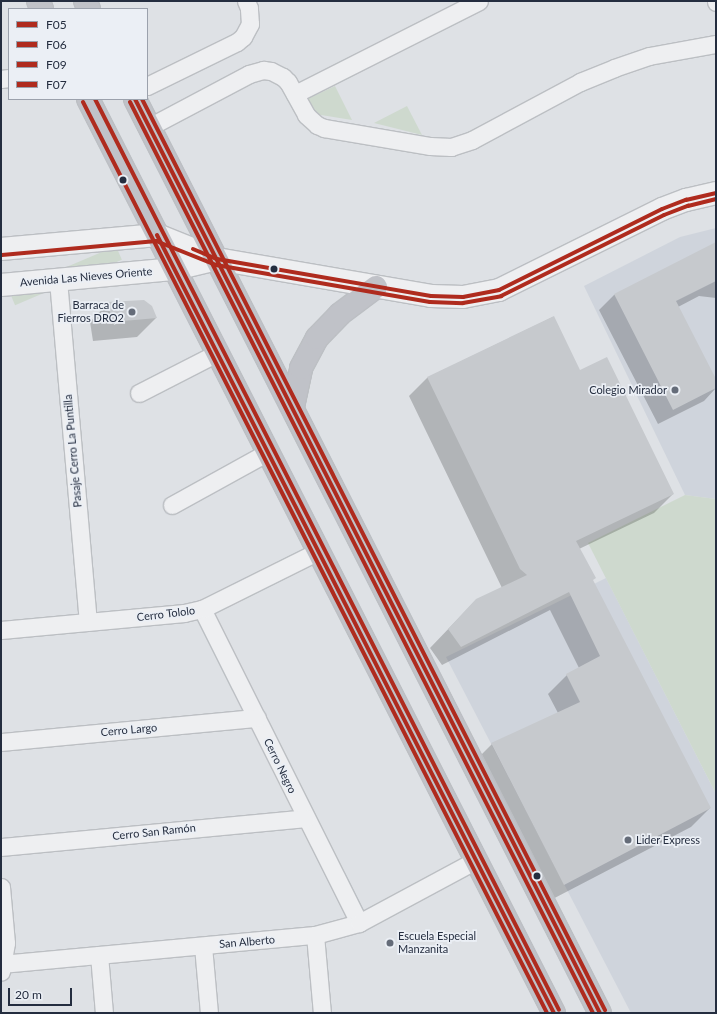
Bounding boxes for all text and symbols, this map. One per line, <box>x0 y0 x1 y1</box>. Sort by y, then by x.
legend <box>8 8 148 100</box>
text: F05 <box>46 17 67 32</box>
text: F06 <box>46 37 67 52</box>
text: F09 <box>46 57 67 72</box>
text: F07 <box>46 77 67 92</box>
unlabelled marker <box>118 175 128 185</box>
unlabelled marker <box>269 264 279 274</box>
street label: Avenida Las Nieves Oriente <box>19 265 153 289</box>
place label: Barraca de Fierros DRO2 <box>57 299 124 325</box>
marker: Barraca de Fierros DRO2 <box>127 307 137 317</box>
place label: Colegio Mirador <box>589 383 667 397</box>
marker: Colegio Mirador <box>670 385 680 395</box>
street label: Pasaje Cerro La Puntilla <box>61 394 85 508</box>
street label: Cerro Tololo <box>136 604 196 624</box>
street label: Cerro Largo <box>100 721 158 739</box>
street label: Cerro Negro <box>261 736 299 796</box>
street label: Cerro San Ramón <box>112 821 196 843</box>
place label: Lider Express <box>636 833 700 847</box>
marker: Lider Express <box>623 835 633 845</box>
unlabelled marker <box>532 871 542 881</box>
place label: Escuela Especial Manzanita <box>398 930 476 956</box>
street label: San Alberto <box>218 933 276 951</box>
marker: Escuela Especial Manzanita <box>385 938 395 948</box>
scale bar <box>10 980 74 1006</box>
text: 20 m <box>15 987 42 1002</box>

